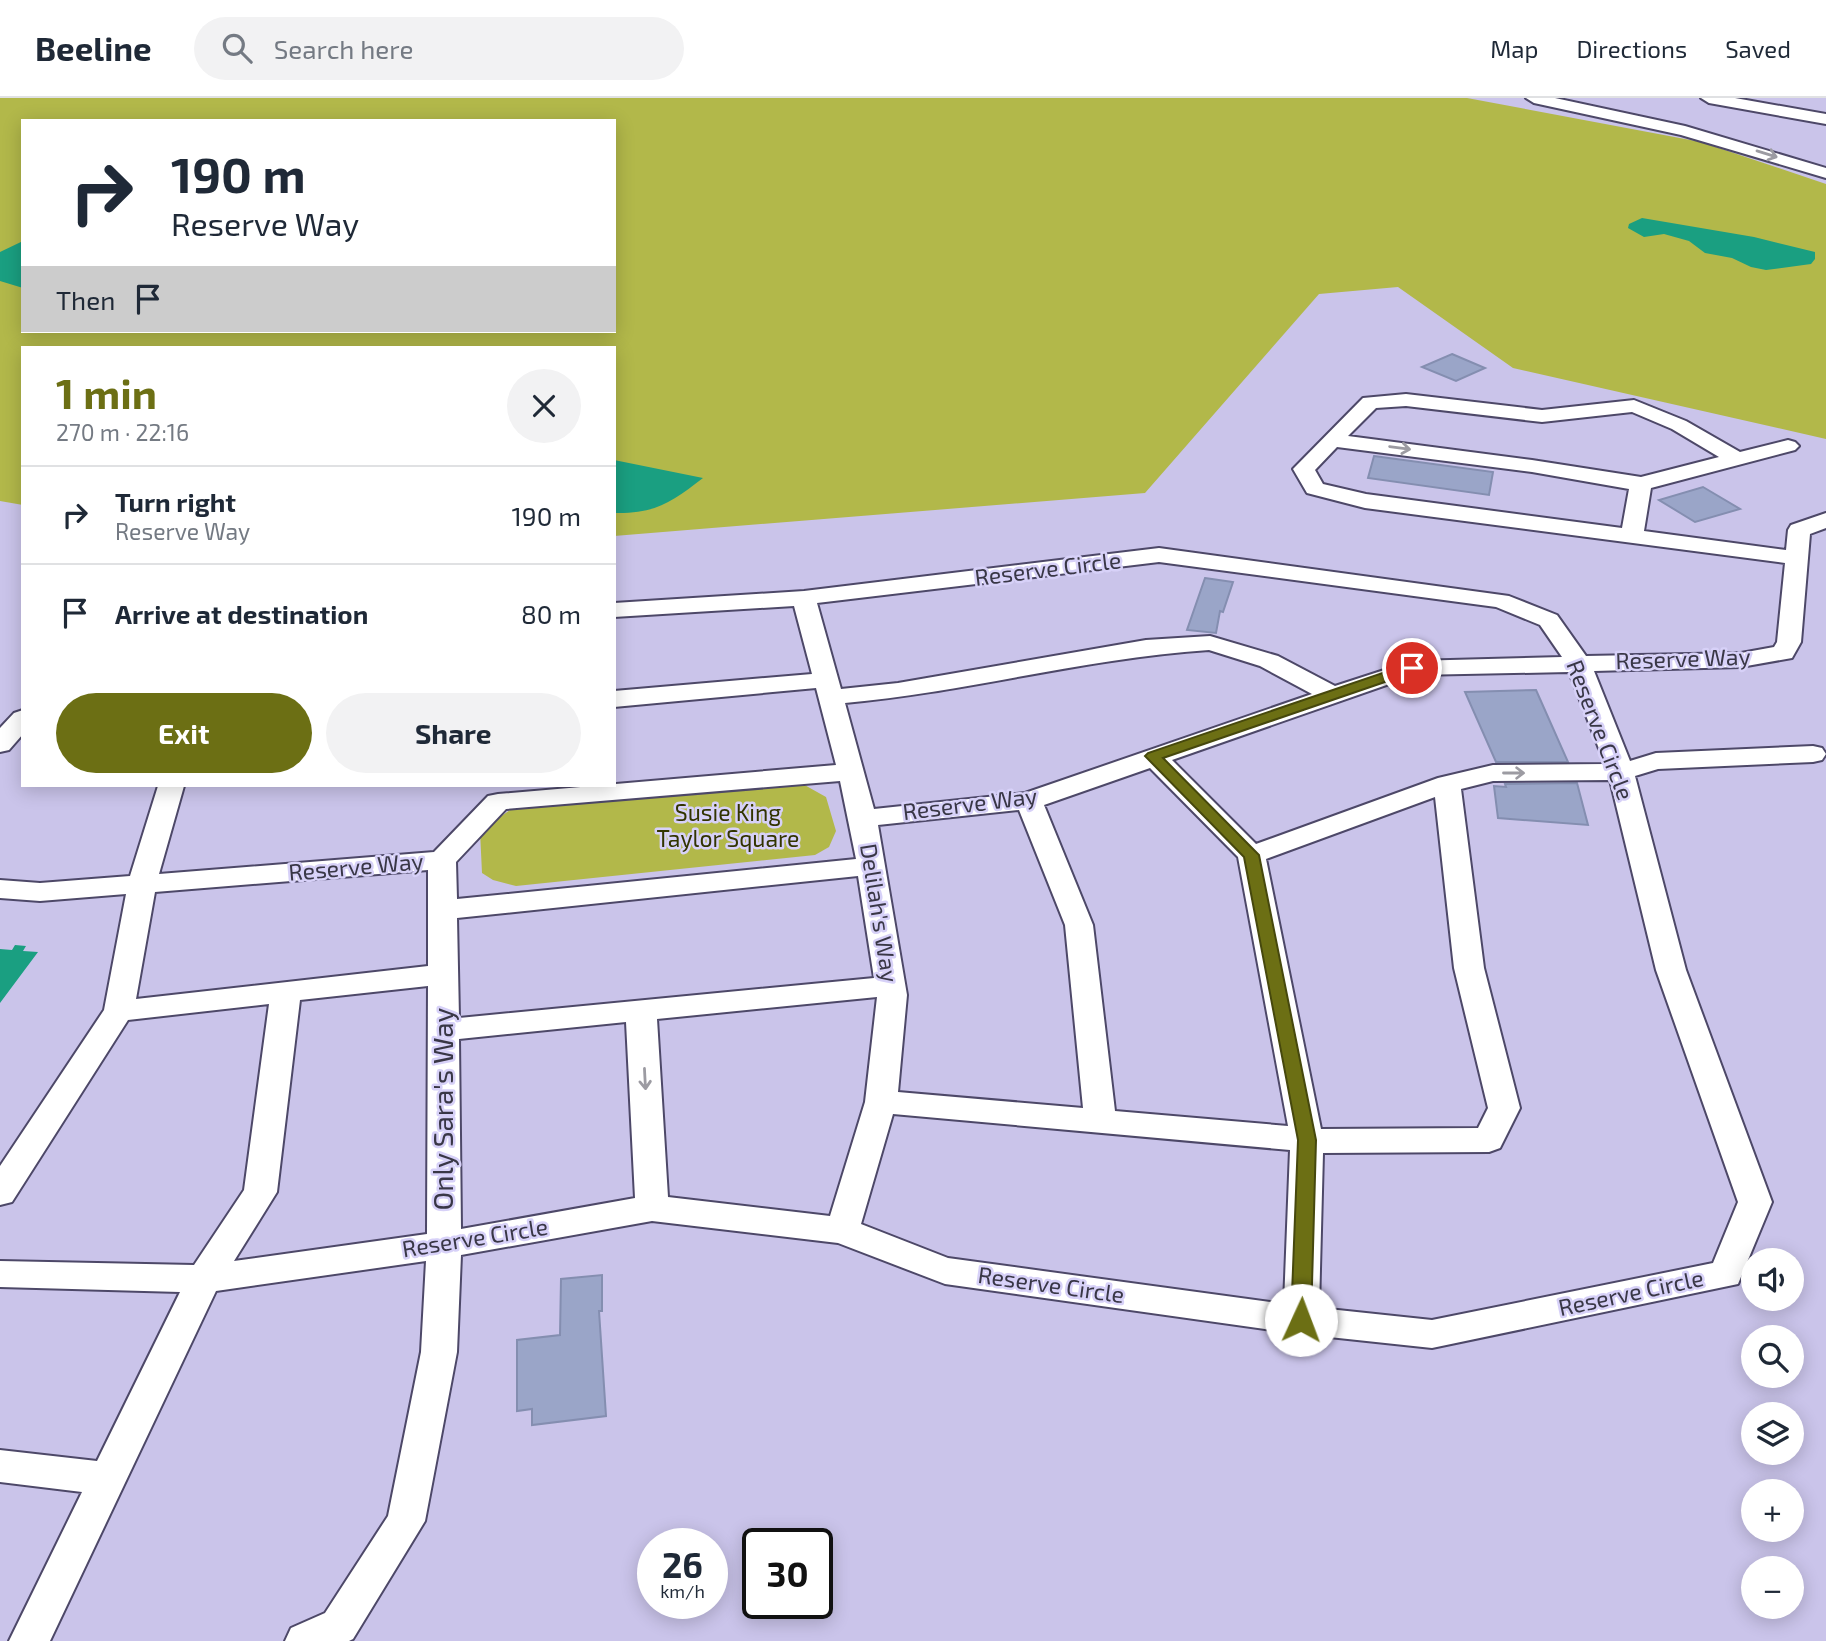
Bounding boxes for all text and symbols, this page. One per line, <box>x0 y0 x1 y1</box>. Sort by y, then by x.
search box <box>194 17 684 80</box>
text: Beeline <box>35 28 152 68</box>
icon: search <box>218 29 256 67</box>
text: Search here <box>274 33 413 64</box>
text: Map <box>1490 34 1538 63</box>
text: Directions <box>1576 34 1687 63</box>
text: Saved <box>1725 34 1791 63</box>
text: 190 m <box>171 144 306 203</box>
icon: right <box>56 147 147 238</box>
one-way arrow <box>1755 149 1777 162</box>
text: Reserve Way <box>171 204 359 242</box>
icon: arrive <box>129 280 167 318</box>
text: Then <box>56 284 115 315</box>
text: 1 min <box>56 367 157 417</box>
button: close <box>507 369 581 443</box>
text: 270 m · 22:16 <box>56 418 189 446</box>
one-way arrow <box>1388 442 1411 455</box>
text: Turn right <box>115 486 236 517</box>
icon: right <box>56 496 94 534</box>
text: 190 m <box>512 500 581 531</box>
text: Reserve Way <box>115 517 250 545</box>
street label: Reserve Circle <box>973 545 1123 591</box>
icon: arrive <box>56 594 94 632</box>
text: Arrive at destination <box>115 598 368 629</box>
text: 80 m <box>521 598 581 629</box>
pin <box>1382 638 1442 698</box>
street label: Reserve Way <box>1615 642 1751 674</box>
icon: arrive <box>1393 649 1431 687</box>
street label: Reserve Circle <box>1561 656 1640 803</box>
button: Exit <box>56 693 312 773</box>
button: Share <box>326 693 581 773</box>
one-way arrow <box>1502 766 1525 780</box>
street label: Reserve Way <box>901 781 1039 825</box>
park label: Susie King Taylor Square <box>657 798 799 852</box>
street label: Delilah's Way <box>855 841 905 984</box>
street label: Reserve Way <box>287 846 425 886</box>
street label: Only Sara's Way <box>425 1007 459 1210</box>
one-way arrow <box>638 1067 651 1090</box>
street label: Reserve Circle <box>400 1212 550 1262</box>
map controls <box>1741 1248 1804 1619</box>
button: sound <box>1741 1248 1804 1311</box>
street label: Reserve Circle <box>976 1260 1126 1308</box>
street label: Reserve Circle <box>1556 1263 1706 1321</box>
position arrow <box>1264 1283 1338 1357</box>
button: search <box>1741 1325 1804 1388</box>
button: layers <box>1741 1402 1804 1465</box>
button: + <box>1741 1479 1804 1542</box>
speed limit sign: 30 <box>742 1528 833 1619</box>
text: 26 <box>662 1543 703 1585</box>
button: − <box>1741 1556 1804 1619</box>
text: km/h <box>660 1580 705 1602</box>

